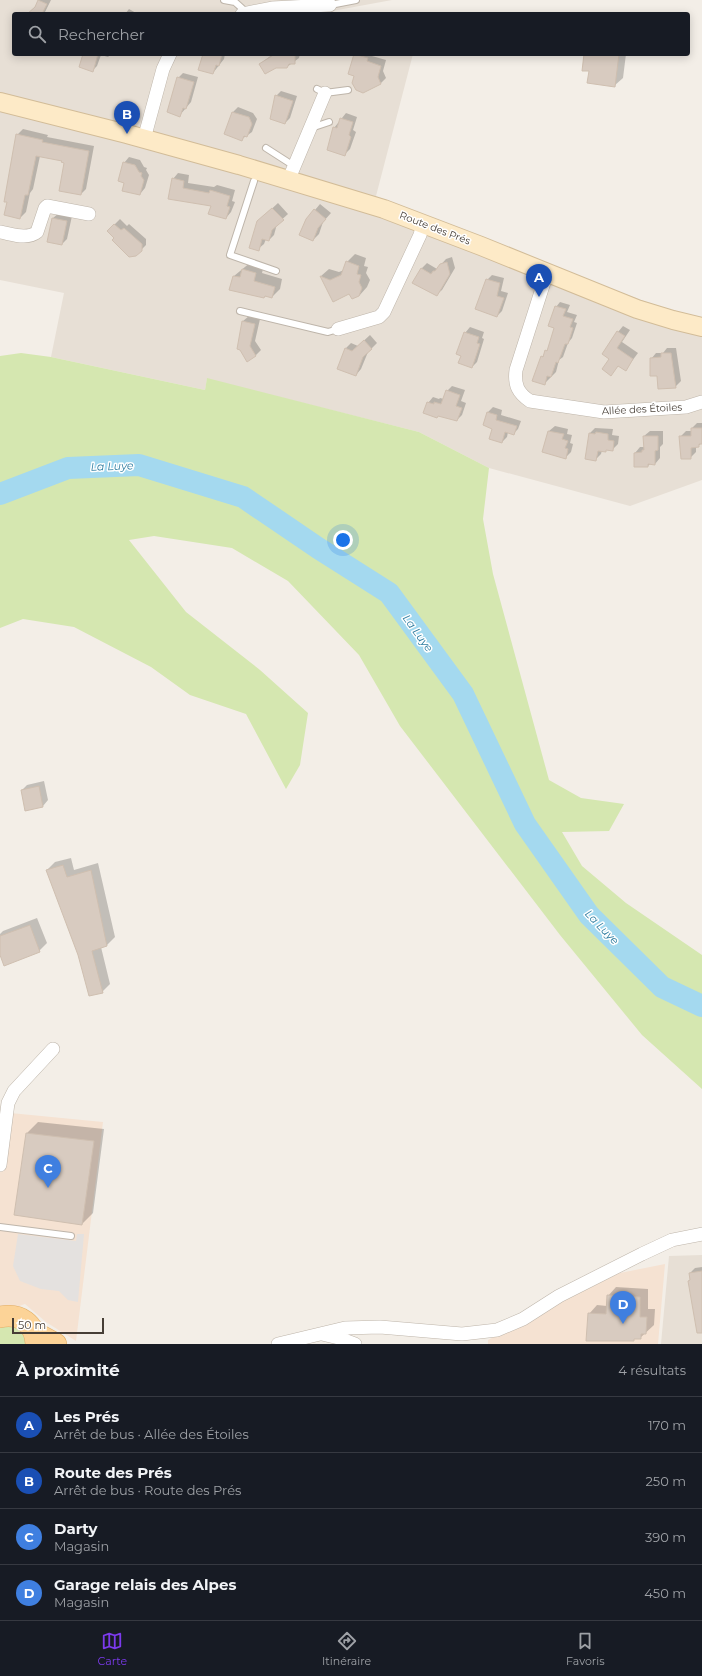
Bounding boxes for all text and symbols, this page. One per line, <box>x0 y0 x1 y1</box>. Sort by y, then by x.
search box <box>12 12 690 56</box>
icon: search <box>26 23 48 45</box>
text: Rechercher <box>58 25 145 44</box>
pin: B <box>114 101 140 134</box>
street label: Route des Prés <box>398 209 472 248</box>
pin: A <box>526 264 552 297</box>
street label: Allée des Étoiles <box>601 400 683 418</box>
water label: La Luye <box>90 458 134 474</box>
your location <box>333 530 353 550</box>
water label: La Luye <box>400 612 436 655</box>
water label: La Luye <box>582 907 622 948</box>
pin: C <box>35 1155 61 1188</box>
pin: D <box>610 1291 636 1324</box>
scale bar <box>12 1316 104 1335</box>
text: 50 m <box>18 1318 46 1332</box>
text: À proximité <box>16 1360 120 1380</box>
text: 4 résultats <box>618 1362 686 1378</box>
text: Les Prés <box>54 1407 119 1426</box>
text: A <box>24 1417 34 1433</box>
text: 170 m <box>648 1417 686 1433</box>
text: Arrêt de bus · Allée des Étoiles <box>54 1426 249 1442</box>
text: Route des Prés <box>54 1463 172 1482</box>
text: B <box>24 1473 34 1489</box>
text: 250 m <box>645 1473 686 1489</box>
text: Arrêt de bus · Route des Prés <box>54 1482 241 1498</box>
text: Darty <box>54 1519 97 1538</box>
text: C <box>24 1529 34 1545</box>
text: 390 m <box>645 1529 686 1545</box>
text: Magasin <box>54 1538 109 1554</box>
text: Garage relais des Alpes <box>54 1575 236 1594</box>
text: D <box>24 1585 34 1601</box>
text: 450 m <box>644 1585 686 1601</box>
text: Magasin <box>54 1594 109 1610</box>
tab: Carte <box>97 1630 127 1668</box>
tab: Itinéraire <box>322 1630 371 1668</box>
tab: Favoris <box>566 1630 605 1668</box>

